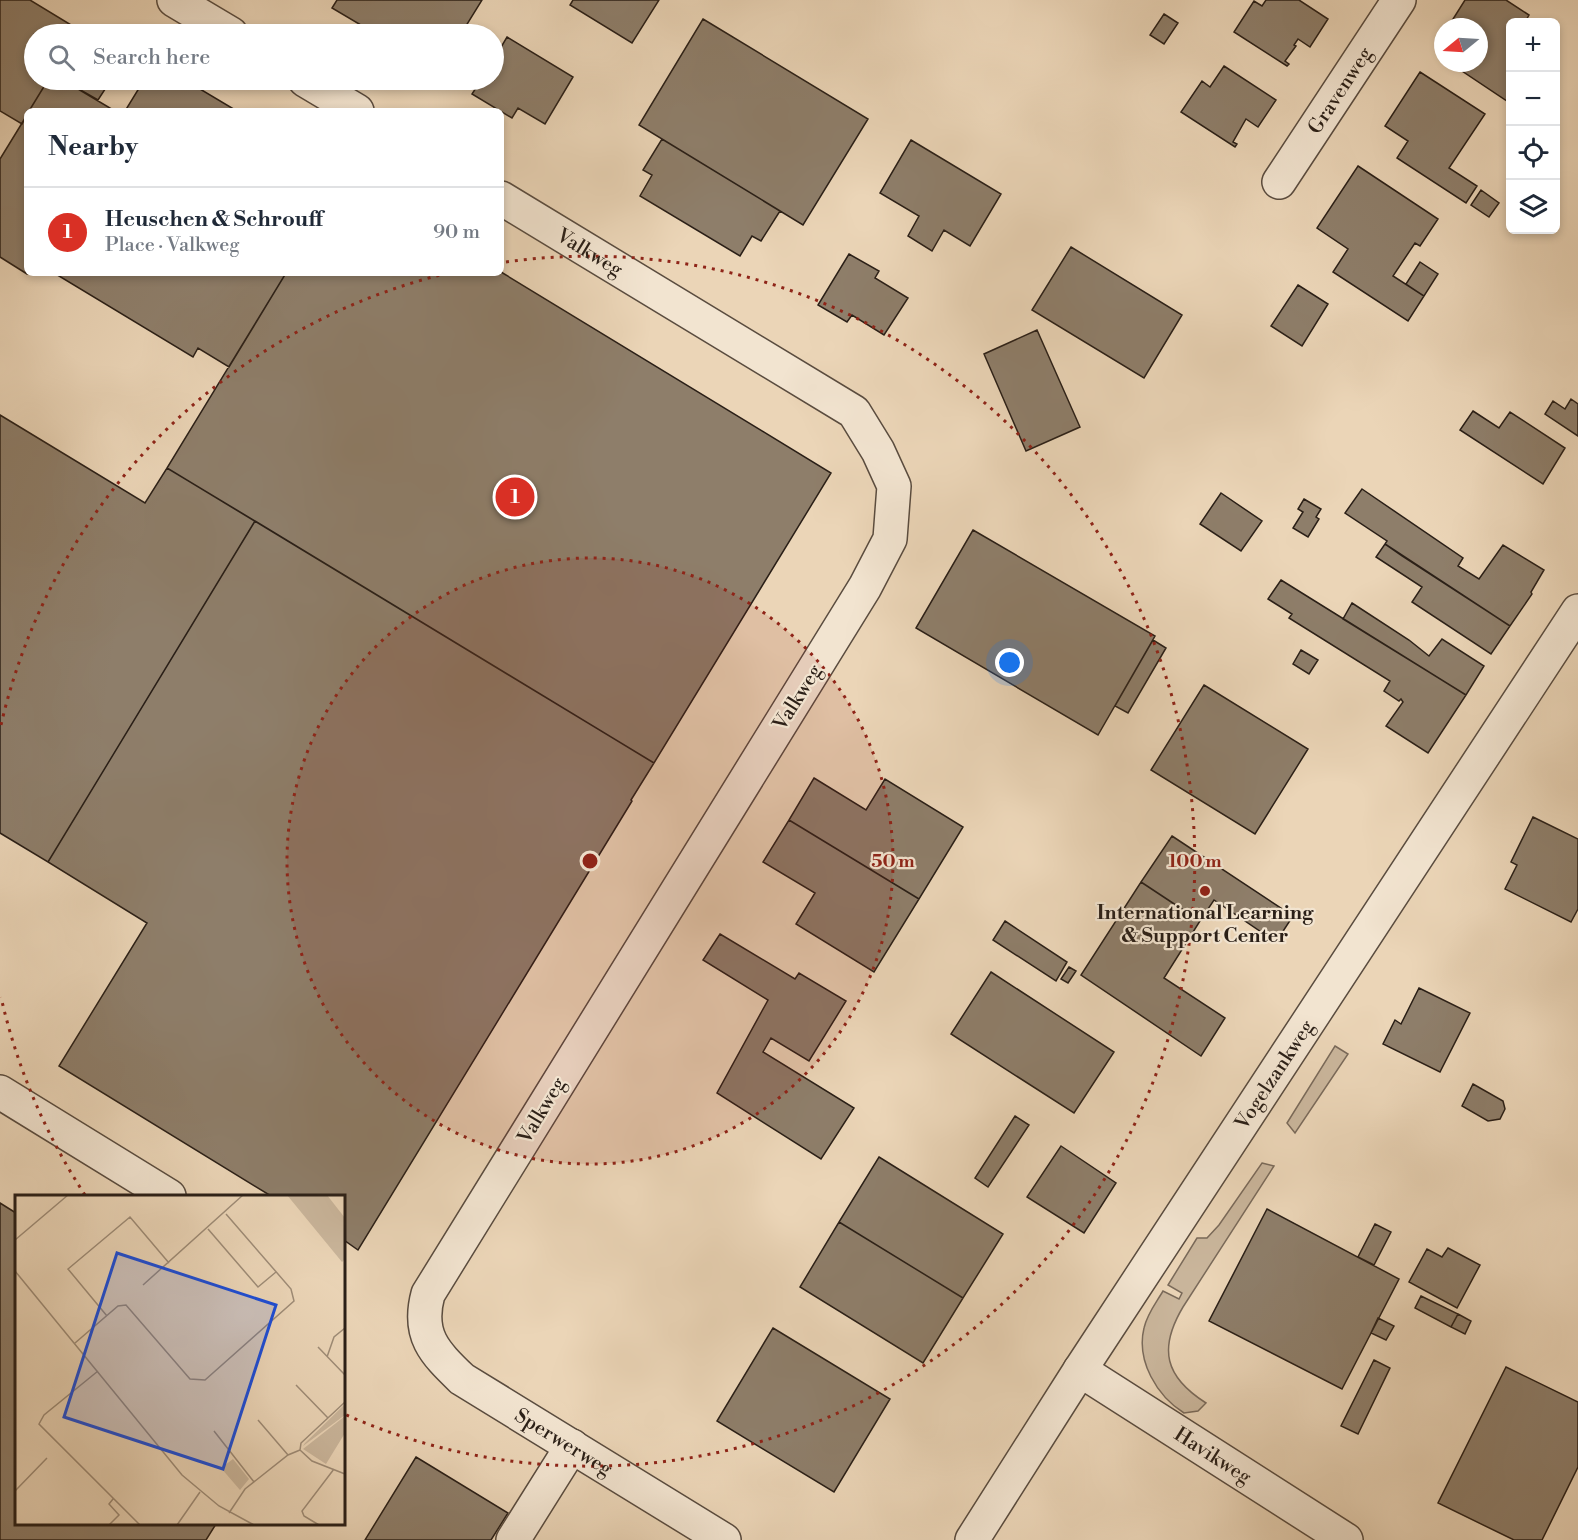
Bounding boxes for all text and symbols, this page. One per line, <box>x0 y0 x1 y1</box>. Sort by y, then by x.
north arrow <box>1434 18 1488 72</box>
map controls <box>1506 18 1560 234</box>
button: + <box>1506 18 1560 72</box>
search box <box>24 24 504 90</box>
icon: search <box>45 41 78 74</box>
street label: Gravenweg <box>1303 42 1379 139</box>
text: Search here <box>93 44 210 71</box>
button: − <box>1506 72 1560 126</box>
button: locate <box>1506 126 1560 180</box>
text: Nearby <box>48 131 138 163</box>
button: layers <box>1506 180 1560 234</box>
text: Heuschen & Schrouff <box>105 206 323 233</box>
text: 1 <box>63 220 72 245</box>
text: 90 m <box>433 220 480 245</box>
street label: Valkweg <box>551 223 627 283</box>
text: Place · Valkweg <box>105 233 240 258</box>
pin: 1 <box>496 474 534 520</box>
your location <box>995 648 1024 677</box>
street label: Valkweg <box>768 660 829 736</box>
text: 50 m <box>871 850 915 873</box>
text: 100 m <box>1168 850 1222 873</box>
centre of rings <box>580 851 600 871</box>
marker: International Learning & Support Center <box>1198 884 1212 898</box>
place label: International Learning & Support Center <box>1097 901 1314 949</box>
street label: Vogelzankweg <box>1230 1015 1321 1136</box>
street label: Valkweg <box>512 1072 572 1149</box>
inset map <box>15 1195 345 1525</box>
street label: Sperwerweg <box>510 1403 617 1483</box>
street label: Havikweg <box>1169 1422 1256 1491</box>

